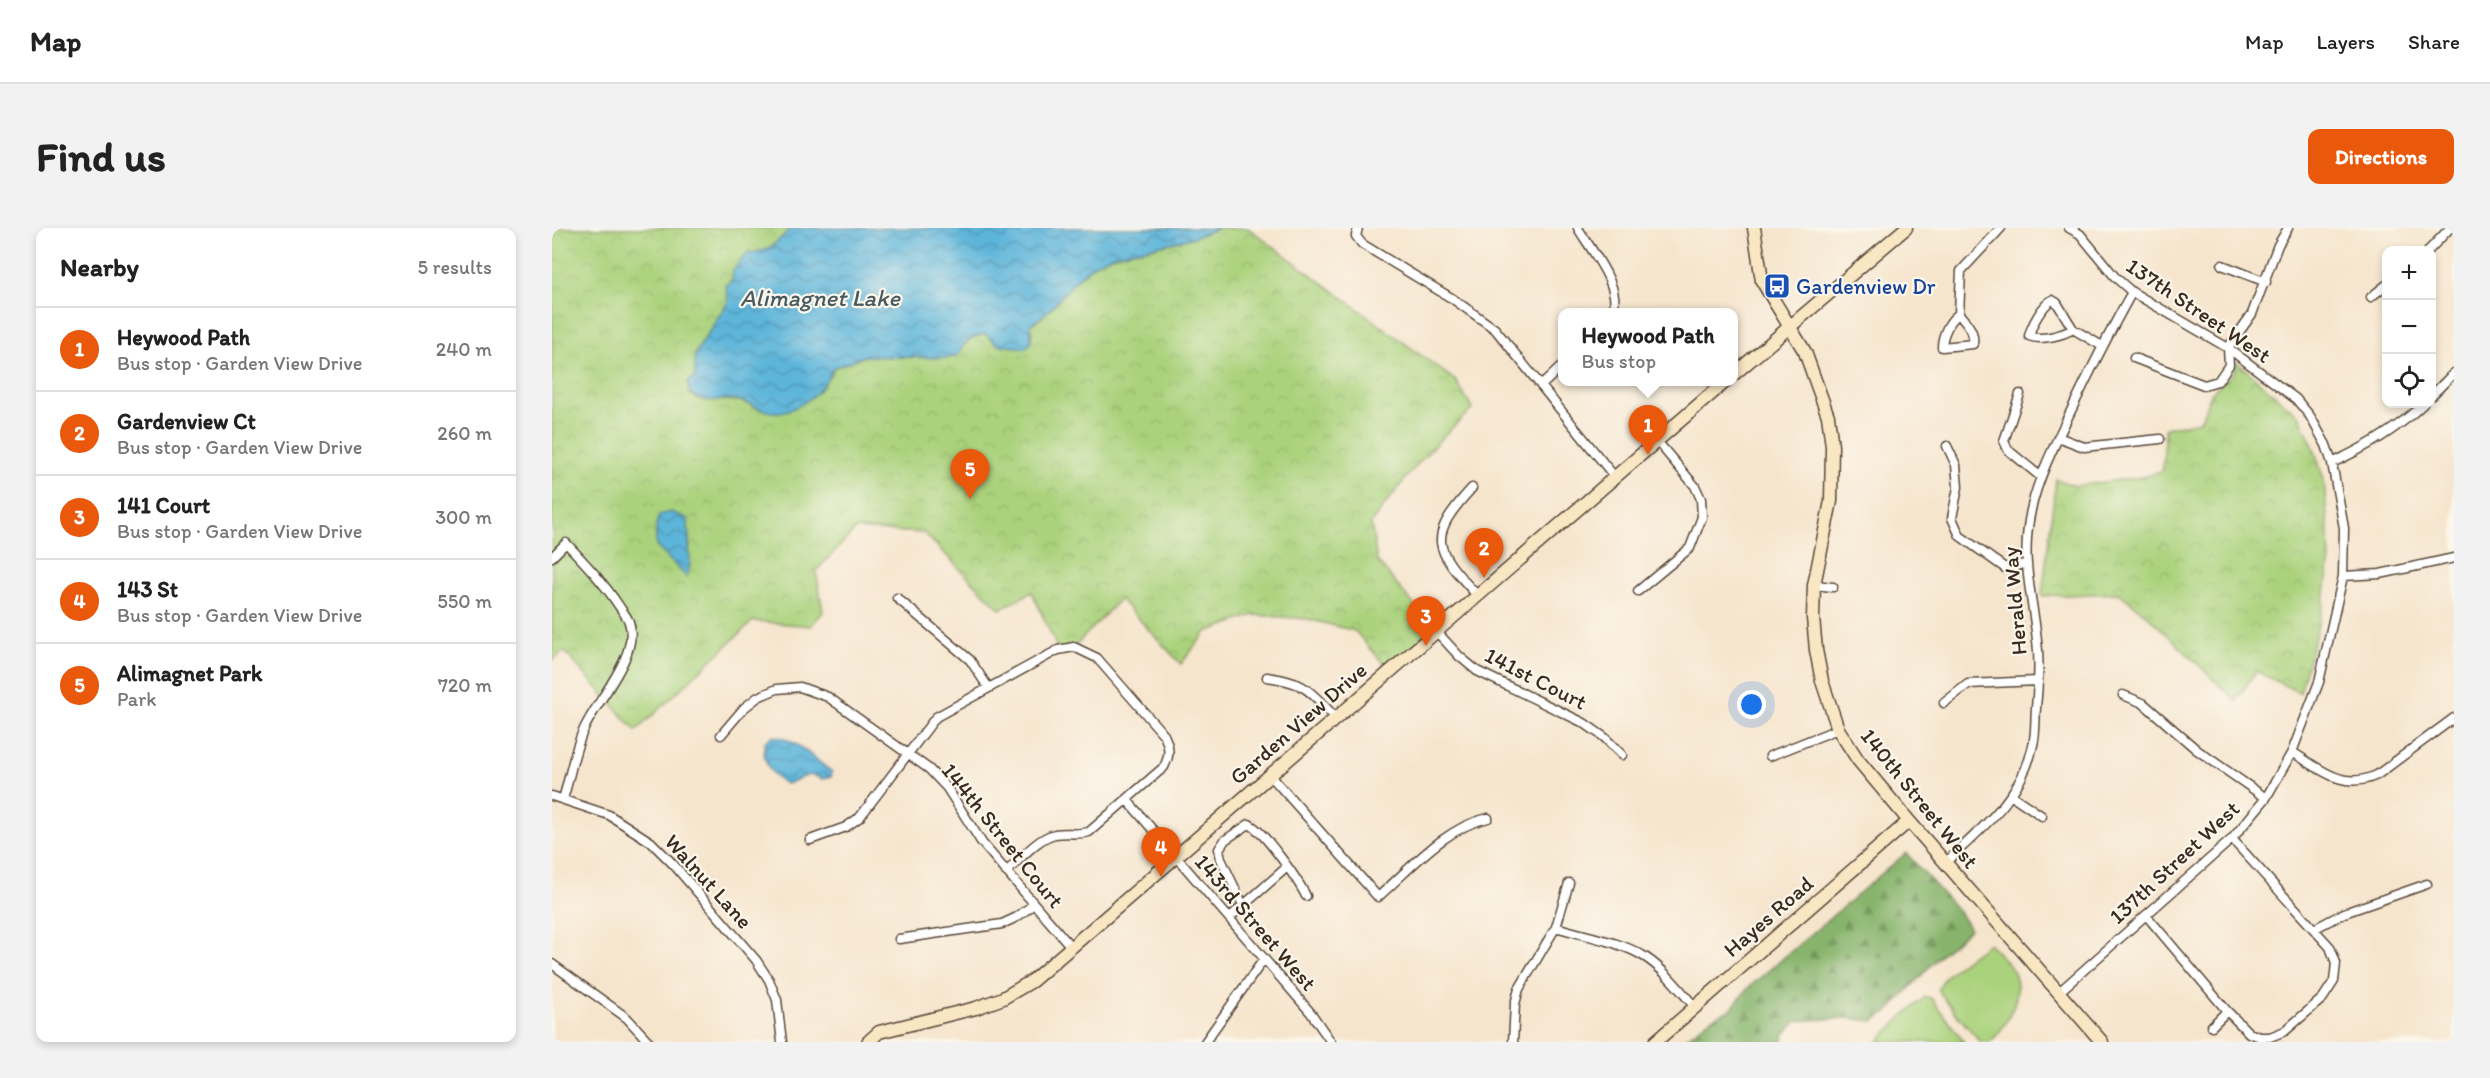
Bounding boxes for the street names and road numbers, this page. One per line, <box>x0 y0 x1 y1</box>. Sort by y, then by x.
street label: 137th Street West <box>2121 252 2276 369</box>
street label: Herald Way <box>1996 545 2033 656</box>
street label: 141st Court <box>1480 641 1591 716</box>
street label: Garden View Drive <box>1224 657 1372 790</box>
street label: 140th Street West <box>1855 723 1984 874</box>
street label: 144th Street Court <box>936 757 1069 913</box>
street label: 137th Street West <box>2103 795 2245 930</box>
street label: Walnut Lane <box>659 828 758 934</box>
street label: 143rd Street West <box>1189 849 1322 996</box>
street label: Hayes Road <box>1718 870 1819 963</box>

